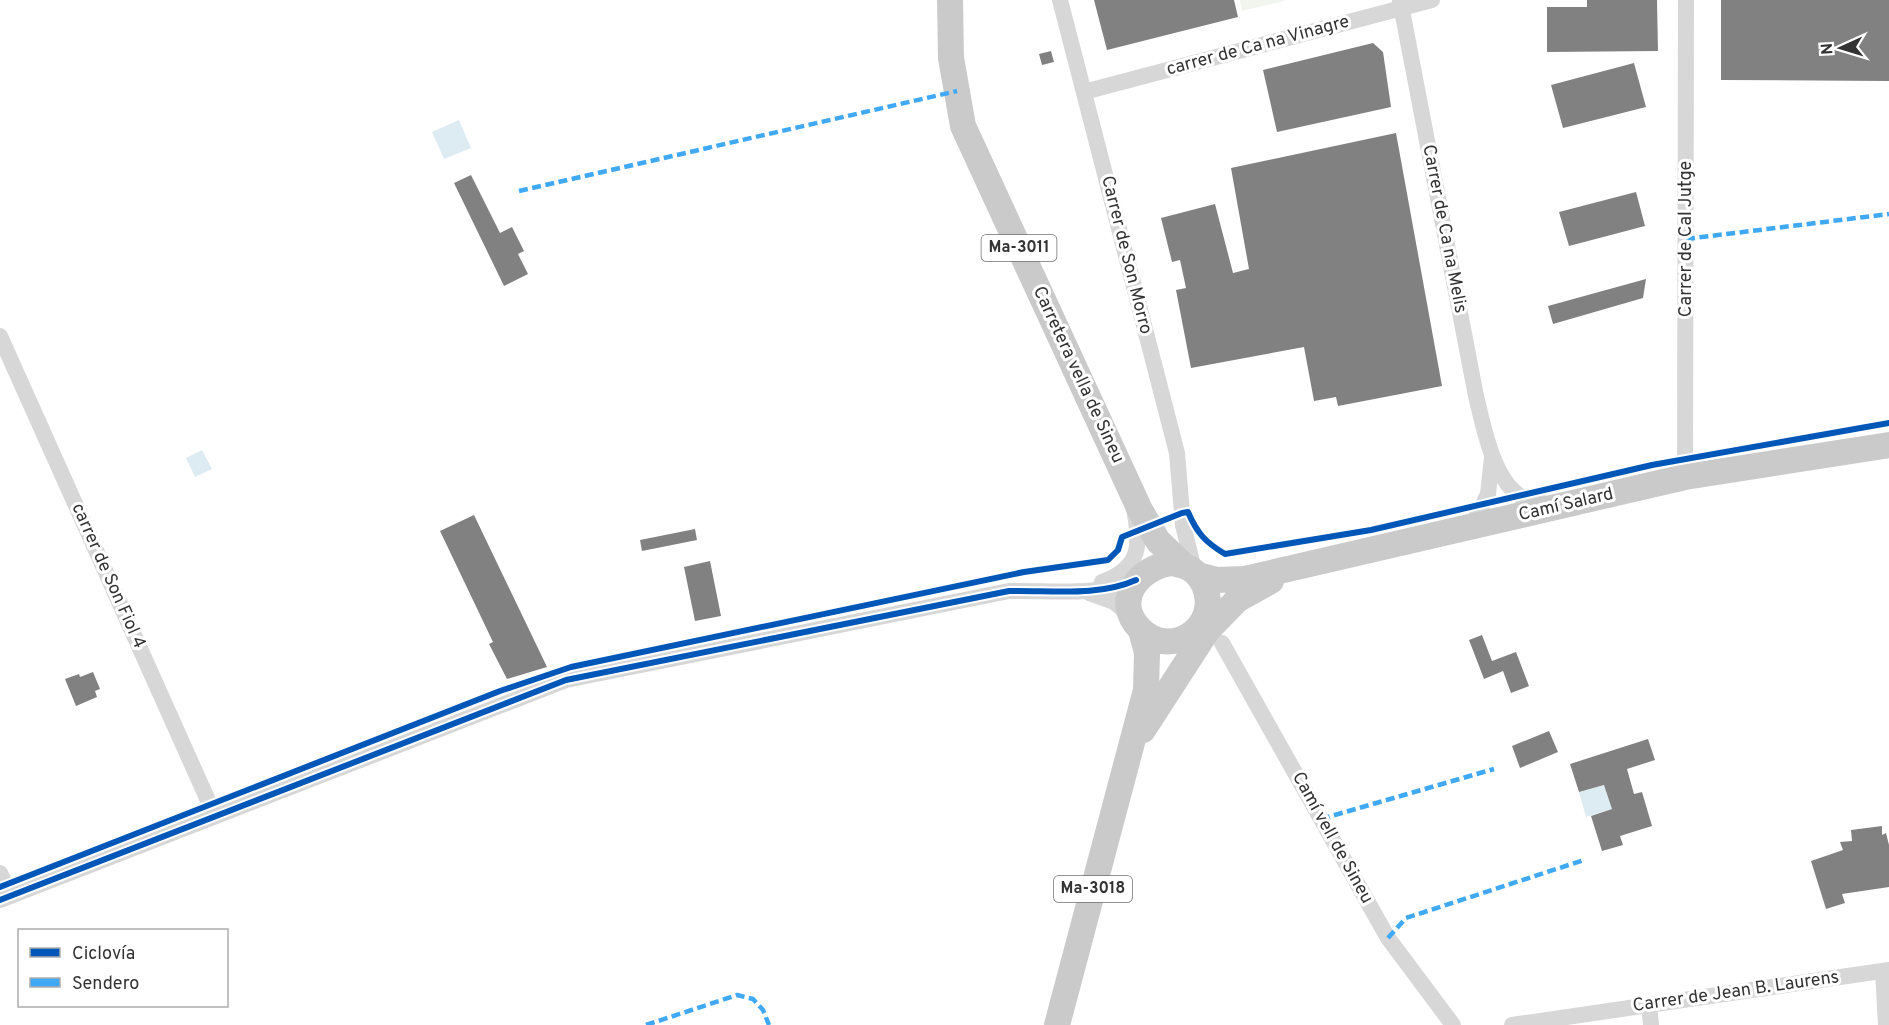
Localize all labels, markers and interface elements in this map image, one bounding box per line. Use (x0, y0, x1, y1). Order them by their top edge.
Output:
street label: carrer de Ca na Vinagre (1164, 11, 1352, 81)
north arrow (1811, 18, 1871, 78)
text: N (1818, 42, 1838, 55)
street label: Carrer de Ca na Melis (1416, 143, 1472, 315)
street label: Carrer de Cal Jutge (1675, 161, 1698, 317)
street label: Carrer de Son Morro (1095, 173, 1157, 337)
road number: Ma-3011 (982, 235, 1056, 261)
street label: Carretera vella de Sineu (1027, 283, 1129, 467)
street label: Camí Salard (1516, 483, 1616, 527)
street label: carrer de Son Fiol 4 (66, 500, 150, 652)
street label: Camí vell de Sineu (1286, 768, 1378, 908)
road number: Ma-3018 (1054, 876, 1132, 902)
legend (18, 929, 228, 1007)
text: Ciclovía (72, 943, 135, 966)
street label: Carrer de Jean B. Laurens (1631, 966, 1841, 1018)
text: Sendero (72, 973, 139, 996)

